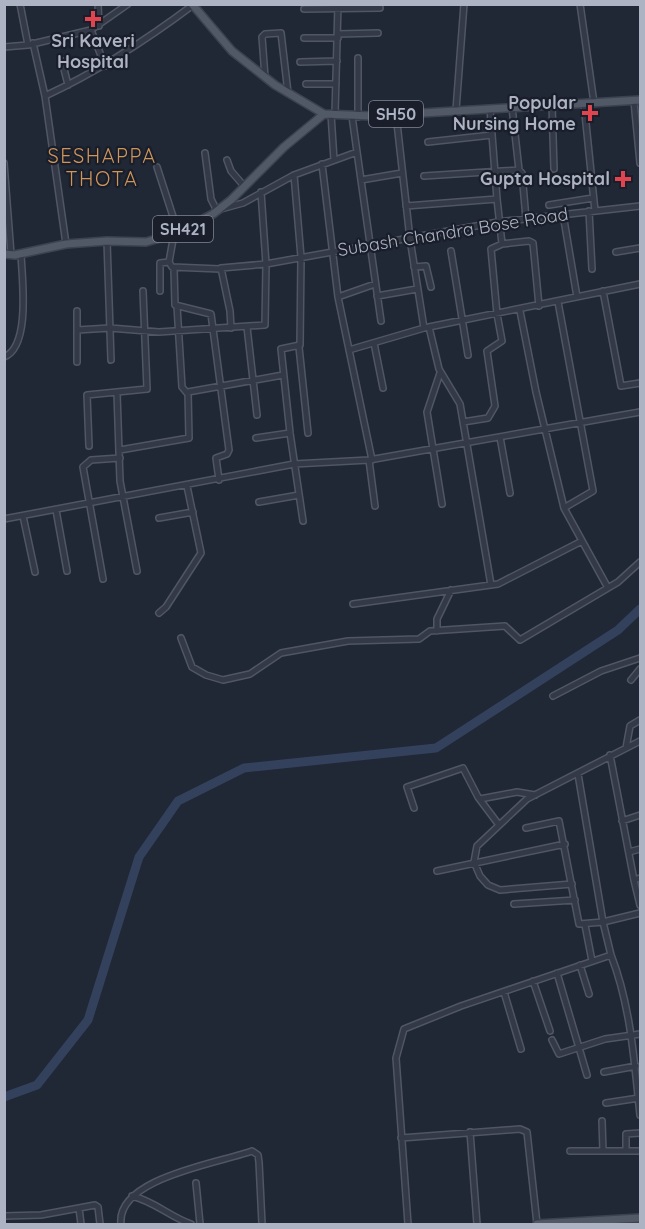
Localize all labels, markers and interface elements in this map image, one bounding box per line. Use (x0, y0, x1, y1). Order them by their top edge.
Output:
marker: Sri Kaveri Hospital (84, 10, 102, 28)
place label: Sri Kaveri Hospital (51, 29, 135, 73)
place label: Popular Nursing Home (453, 91, 576, 135)
road number: SH50 (369, 101, 423, 127)
marker: Popular Nursing Home (581, 104, 599, 122)
district label: SESHAPPA THOTA (47, 143, 157, 191)
place label: Gupta Hospital (480, 167, 610, 190)
marker: Gupta Hospital (614, 170, 632, 188)
street label: Subash Chandra Bose Road (336, 202, 570, 261)
road number: SH421 (153, 216, 213, 242)

